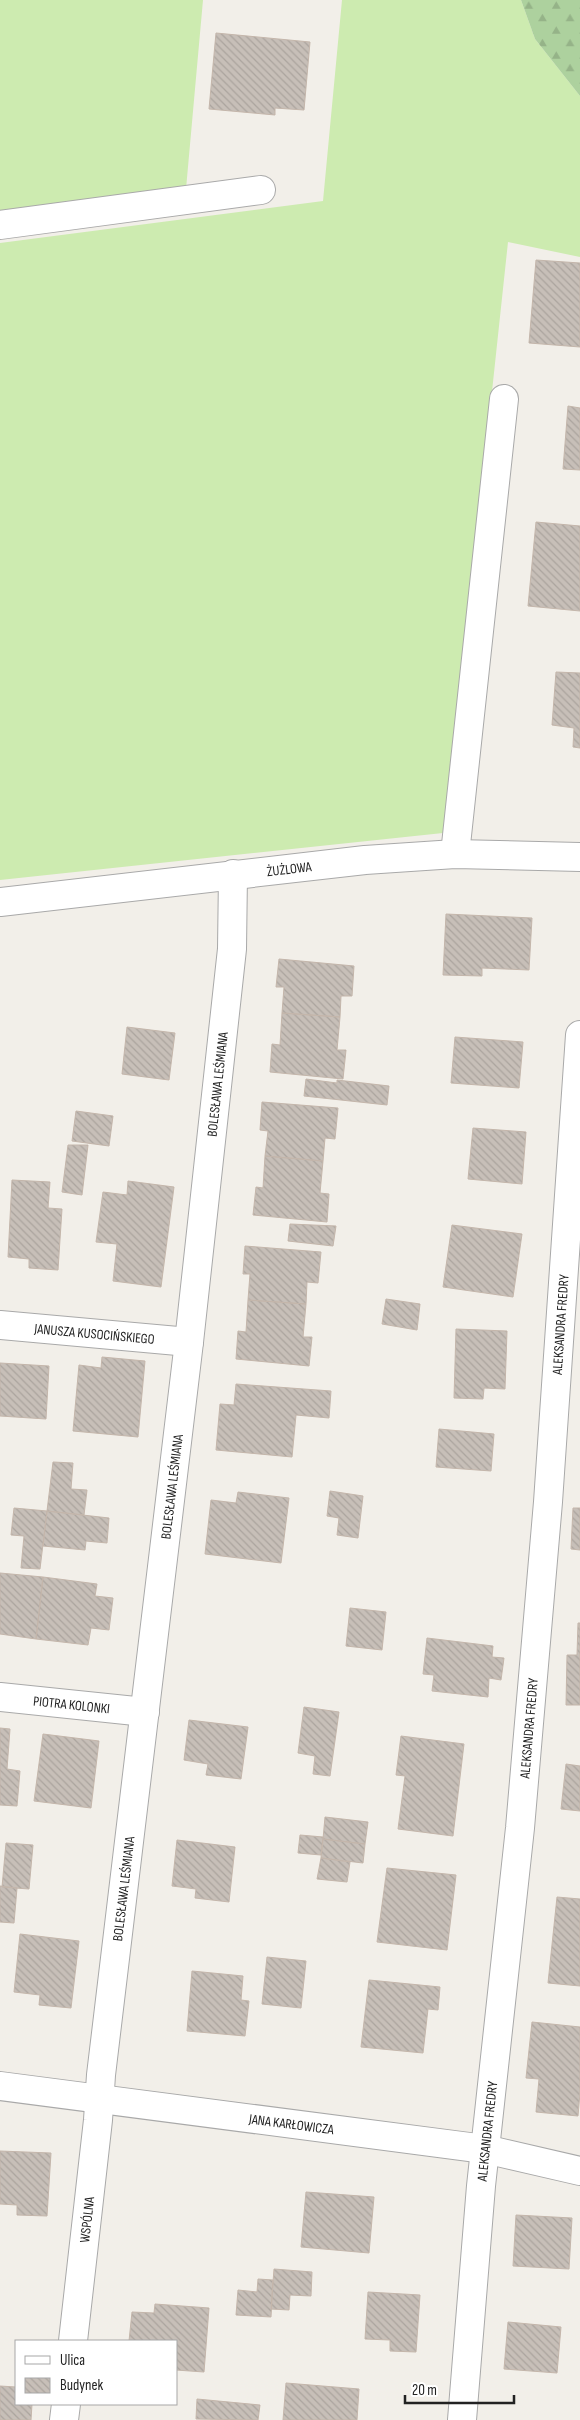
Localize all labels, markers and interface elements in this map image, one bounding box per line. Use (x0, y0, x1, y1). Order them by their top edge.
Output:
street label: ŻUŻLOWA (266, 858, 314, 880)
street label: BOLESŁAWA LEŚMIANA (204, 1030, 232, 1138)
street label: ALEKSANDRA FREDRY (549, 1274, 573, 1376)
street label: JANUSZA KUSOCIŃSKIEGO (33, 1320, 155, 1348)
street label: BOLESŁAWA LEŚMIANA (157, 1432, 187, 1540)
street label: ALEKSANDRA FREDRY (516, 1677, 542, 1780)
street label: PIOTRA KOLONKI (32, 1692, 111, 1717)
street label: BOLESŁAWA LEŚMIANA (109, 1835, 139, 1942)
street label: ALEKSANDRA FREDRY (473, 2080, 501, 2183)
street label: JANA KARŁOWICZA (247, 2110, 336, 2138)
street label: WSPÓLNA (76, 2195, 98, 2244)
legend (15, 2340, 178, 2405)
text: Ulica (60, 2351, 85, 2370)
scale bar (405, 2372, 514, 2404)
text: Budynek (60, 2376, 103, 2395)
text: 20 m (412, 2381, 437, 2400)

